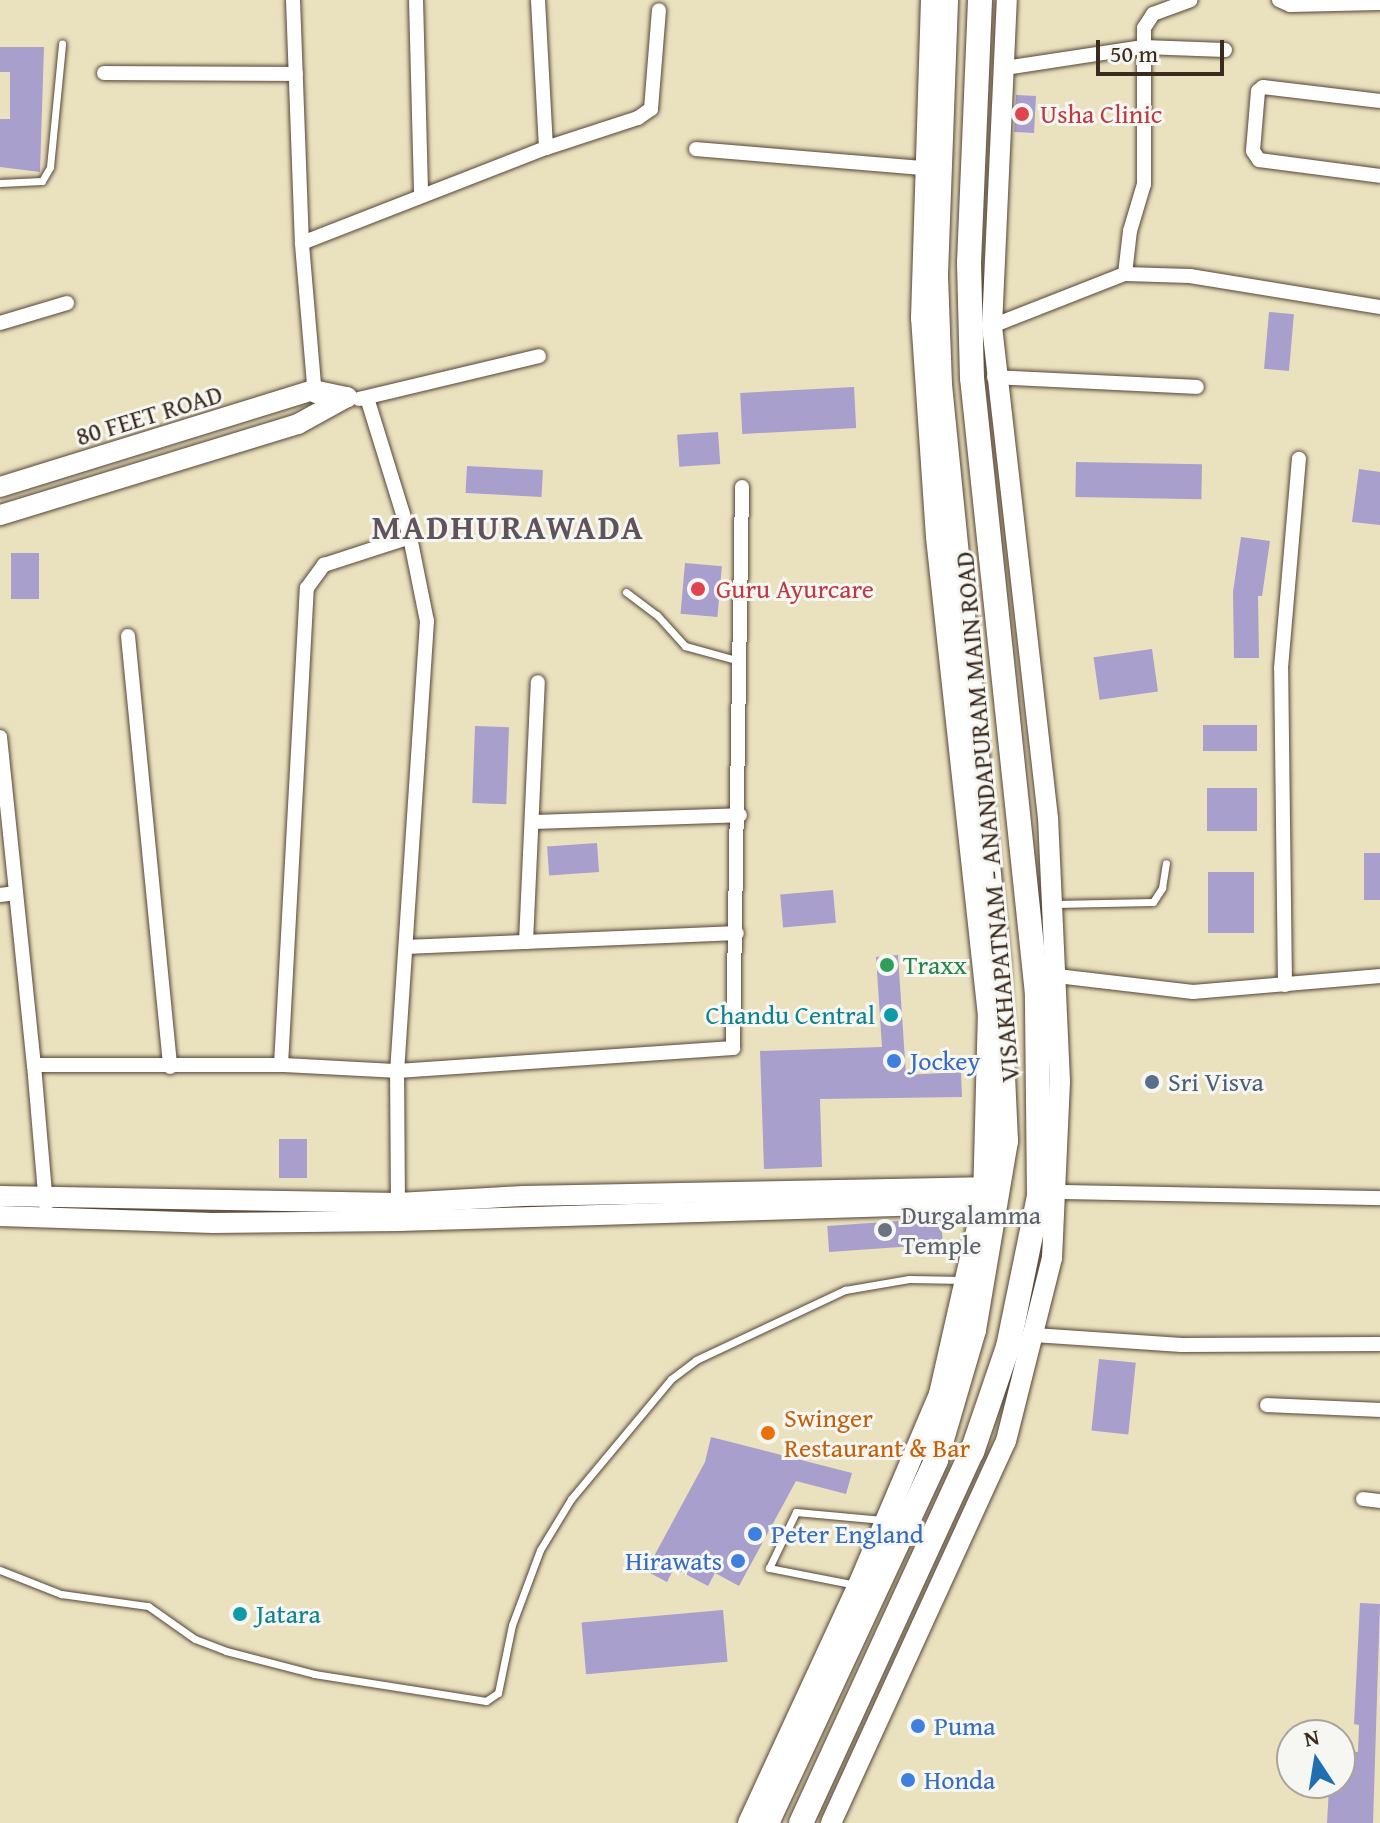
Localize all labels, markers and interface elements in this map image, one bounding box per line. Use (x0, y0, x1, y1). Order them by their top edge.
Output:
scale bar (1100, 24, 1228, 74)
text: 50 m (1110, 36, 1158, 71)
place label: Usha Clinic (1040, 98, 1162, 130)
marker: Usha Clinic (1011, 103, 1033, 125)
street label: 80 FEET ROAD (72, 378, 226, 452)
district label: MADHURAWADA (371, 507, 645, 547)
street label: VISAKHAPATNAM - ANANDAPURAM MAIN ROAD (948, 550, 1026, 1084)
place label: Guru Ayurcare (716, 573, 874, 605)
marker: Guru Ayurcare (687, 578, 709, 600)
place label: Traxx (903, 949, 967, 981)
marker: Traxx (878, 956, 896, 974)
place label: Chandu Central (706, 999, 875, 1031)
marker: Chandu Central (882, 1006, 900, 1024)
place label: Jockey (910, 1045, 980, 1077)
marker: Jockey (885, 1052, 903, 1070)
place label: Sri Visva (1168, 1066, 1264, 1098)
marker: Sri Visva (1143, 1073, 1161, 1091)
place label: Durgalamma Temple (901, 1199, 1041, 1260)
marker: Durgalamma Temple (876, 1221, 894, 1239)
place label: Swinger Restaurant & Bar (784, 1402, 970, 1464)
marker: Swinger Restaurant & Bar (759, 1424, 777, 1442)
place label: Peter England (771, 1518, 924, 1550)
marker: Peter England (746, 1525, 764, 1543)
place label: Hirawats (625, 1545, 722, 1577)
marker: Hirawats (729, 1552, 747, 1570)
place label: Jatara (256, 1598, 321, 1630)
marker: Jatara (231, 1605, 249, 1623)
place label: Puma (934, 1710, 996, 1742)
marker: Puma (909, 1717, 927, 1735)
north arrow (1276, 1719, 1356, 1799)
text: N (1301, 1720, 1322, 1755)
place label: Honda (924, 1764, 995, 1796)
marker: Honda (899, 1771, 917, 1789)

